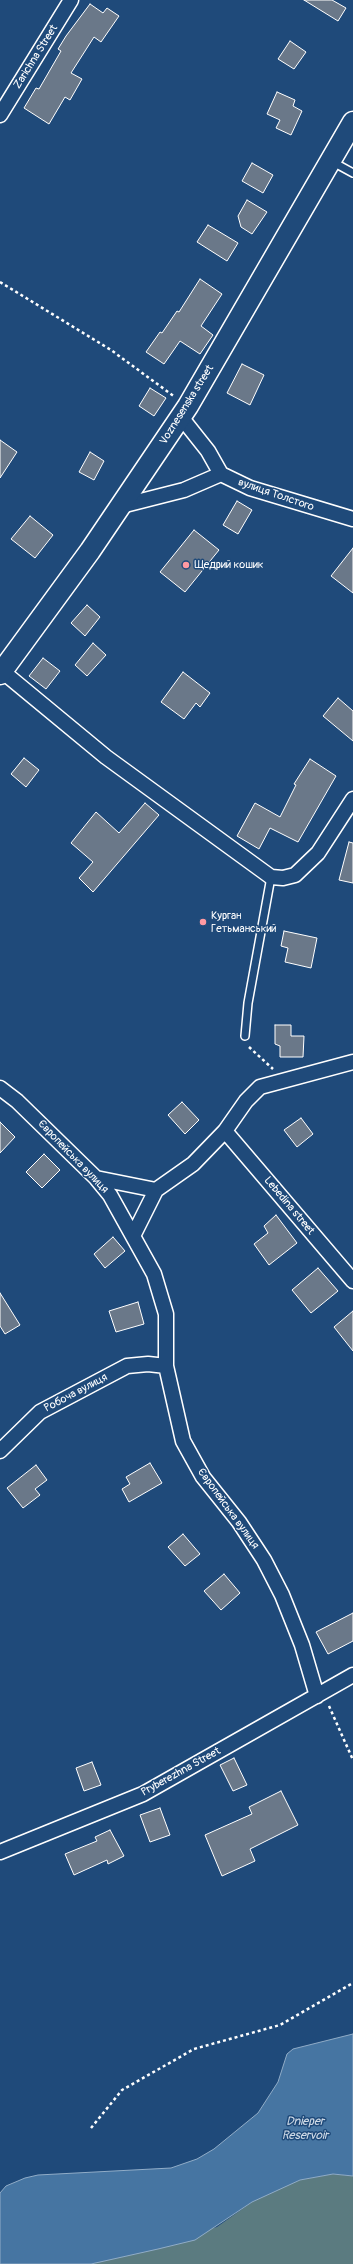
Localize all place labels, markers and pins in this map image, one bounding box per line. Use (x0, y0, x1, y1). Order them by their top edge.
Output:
place label: Щедрий кошик (194, 558, 264, 572)
marker: Щедрий кошик (181, 560, 191, 570)
place label: Курган Гетьманський (211, 909, 277, 935)
marker: Курган Гетьманський (198, 917, 208, 927)

